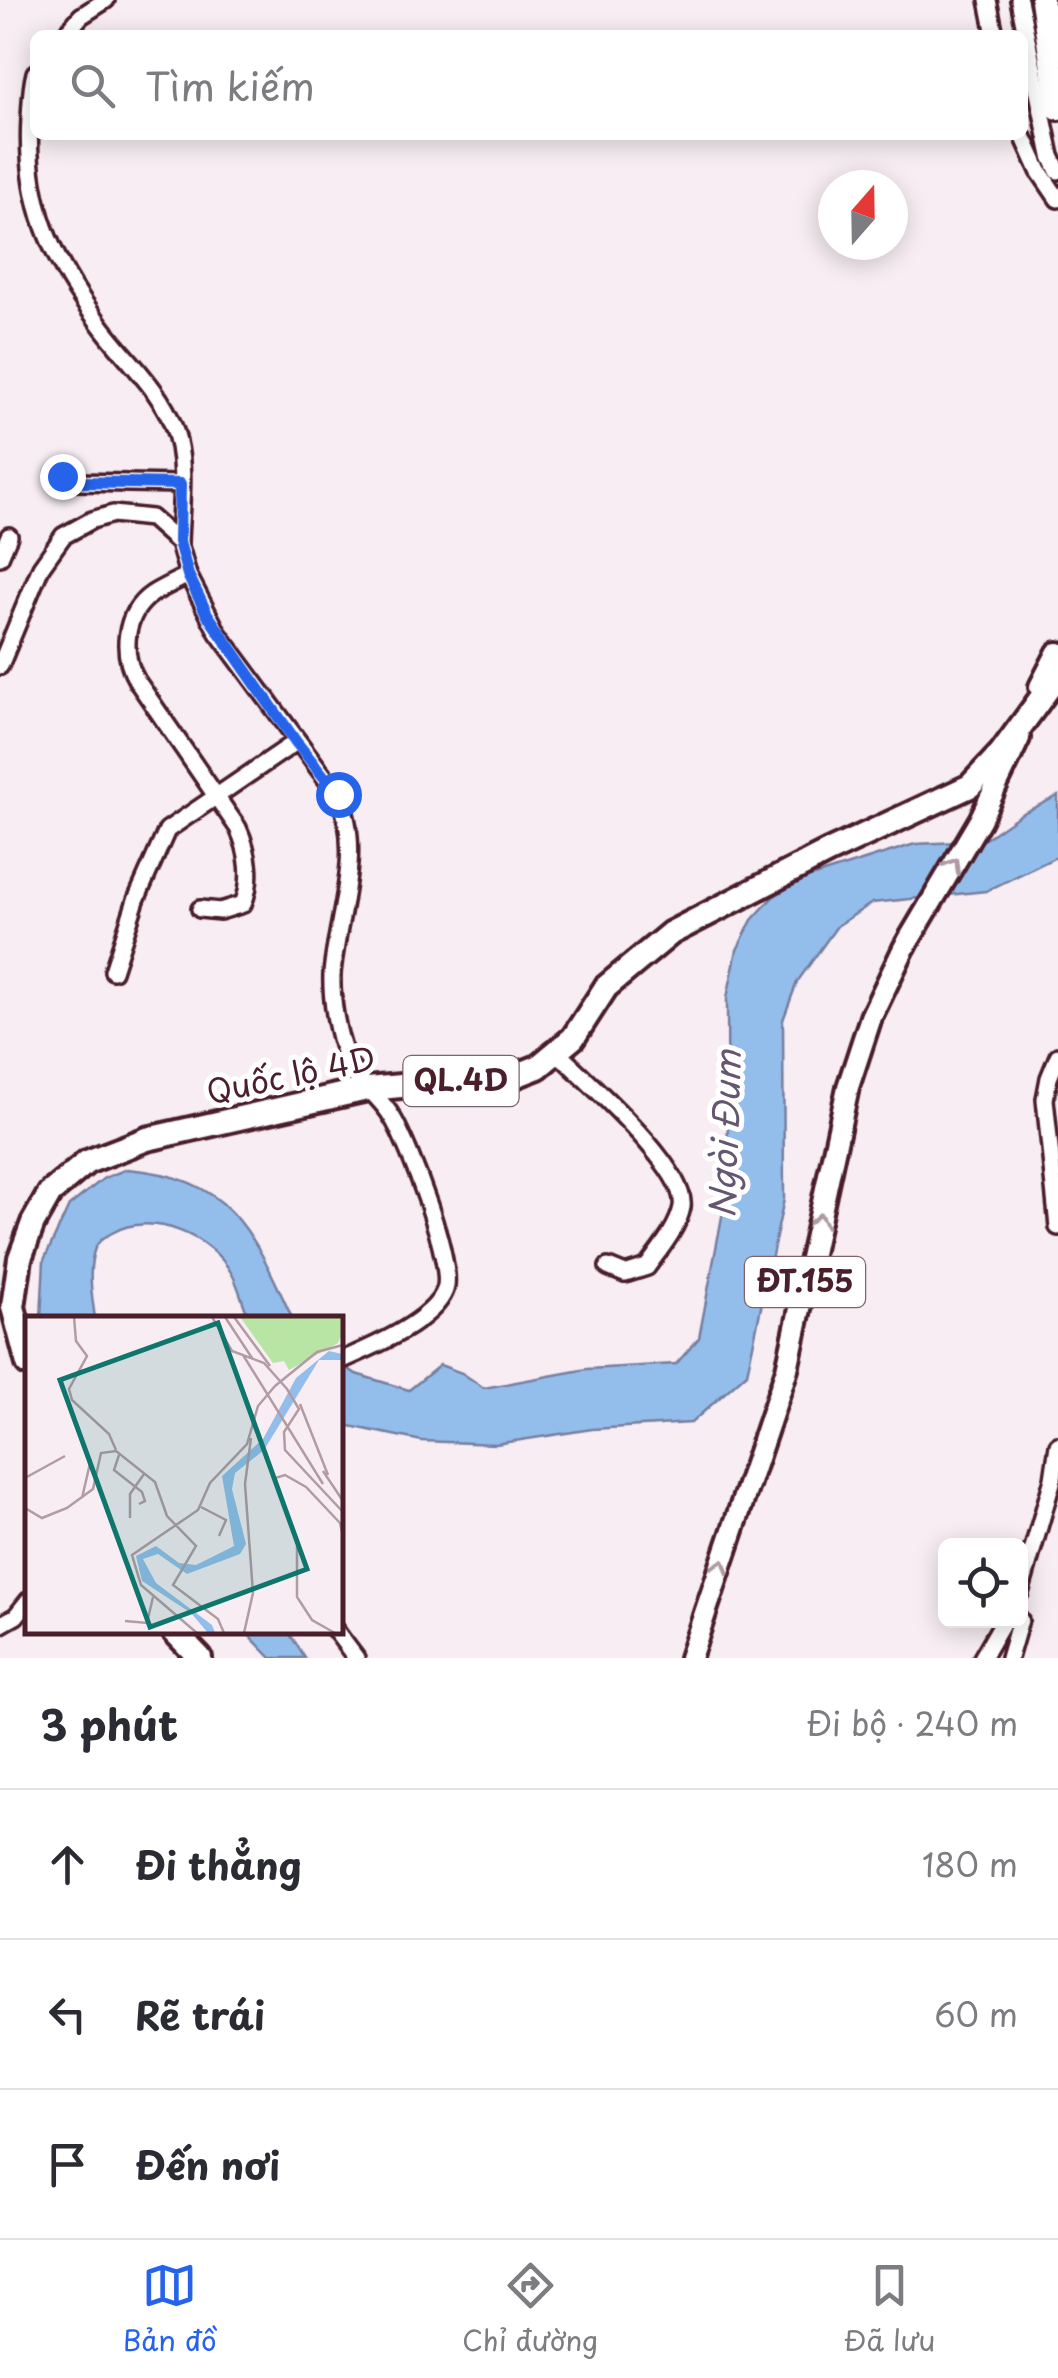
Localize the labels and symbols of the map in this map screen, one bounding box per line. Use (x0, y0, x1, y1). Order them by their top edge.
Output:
north arrow (818, 170, 908, 260)
route end (40, 454, 86, 500)
route start (316, 772, 362, 818)
one-way arrow (941, 858, 960, 876)
street label: Quốc lộ 4D (202, 1033, 379, 1115)
water label: Ngòi Đum (694, 1048, 753, 1219)
road number: QL.4D (404, 1056, 518, 1106)
one-way arrow (807, 1212, 828, 1229)
road number: ĐT.155 (745, 1257, 865, 1307)
inset map (25, 1316, 342, 1633)
one-way arrow (710, 1558, 730, 1575)

